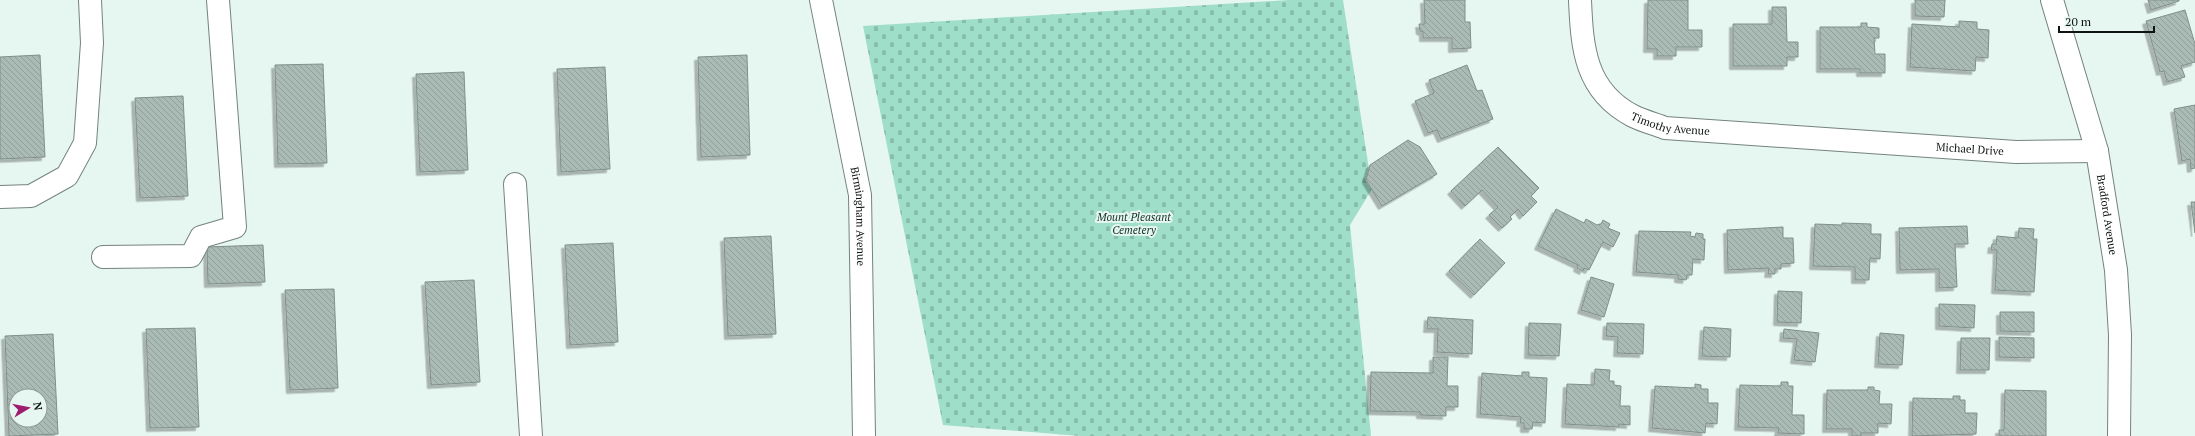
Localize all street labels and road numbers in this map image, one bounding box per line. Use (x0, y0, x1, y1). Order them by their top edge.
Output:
street label: Timothy Avenue (1629, 109, 1711, 138)
street label: Michael Drive (1936, 140, 2005, 158)
street label: Birmingham Avenue (848, 166, 868, 266)
street label: Bradford Avenue (2094, 173, 2121, 256)

